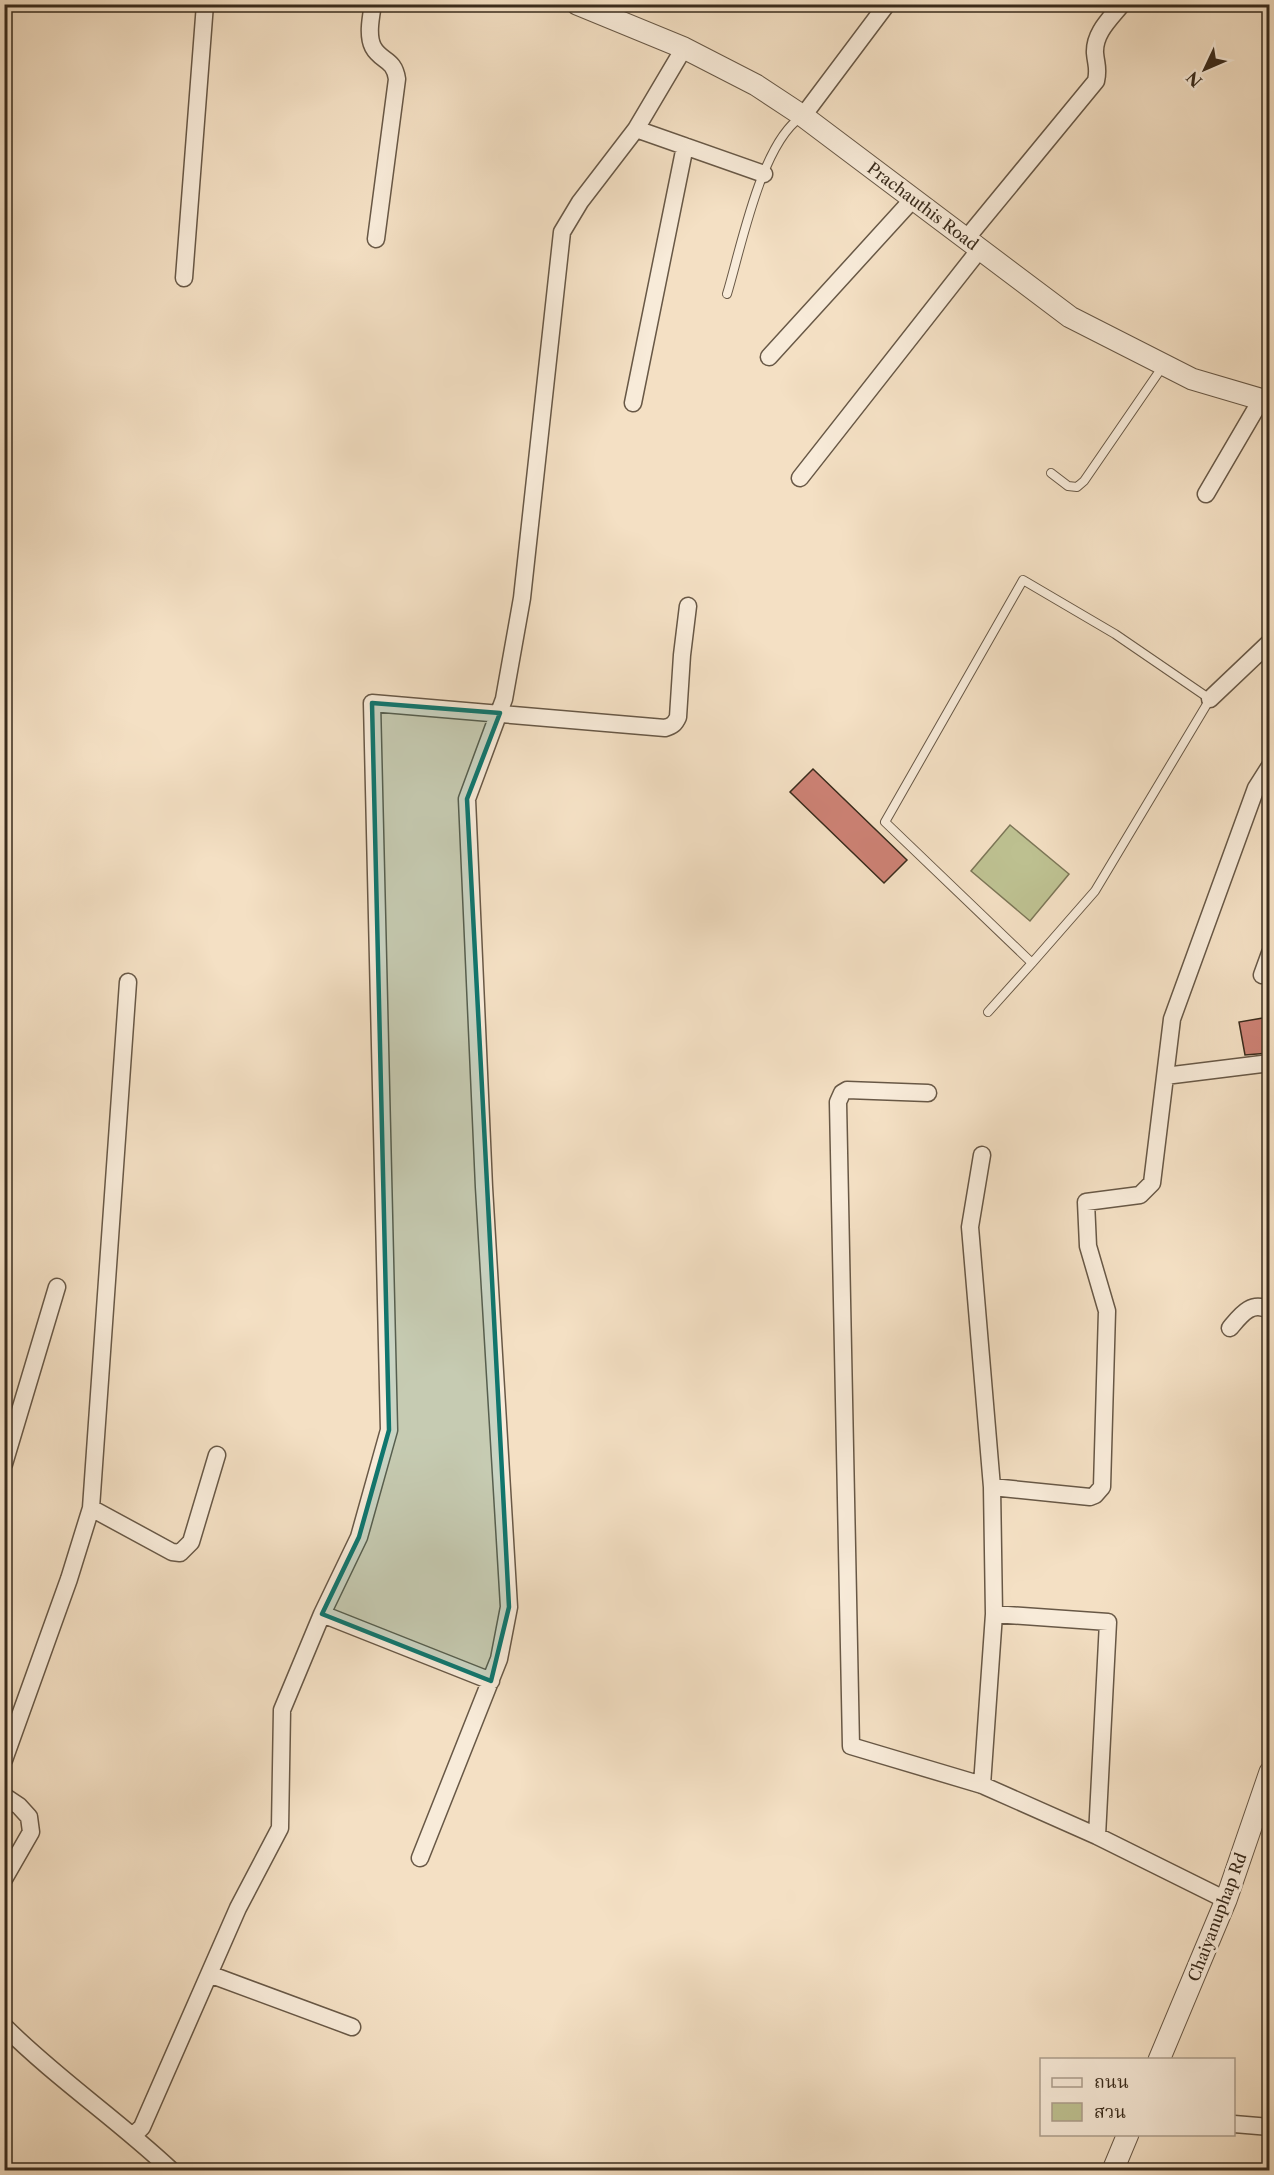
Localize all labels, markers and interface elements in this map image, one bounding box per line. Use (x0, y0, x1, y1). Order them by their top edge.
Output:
north arrow (1175, 39, 1235, 99)
text: N (1182, 67, 1206, 91)
street label: Prachauthis Road (864, 158, 983, 254)
street label: Chaiyanuphap Rd (1183, 1850, 1251, 1984)
legend (1040, 2058, 1235, 2136)
text: ถนน (1094, 2071, 1129, 2093)
text: สวน (1094, 2101, 1126, 2123)

